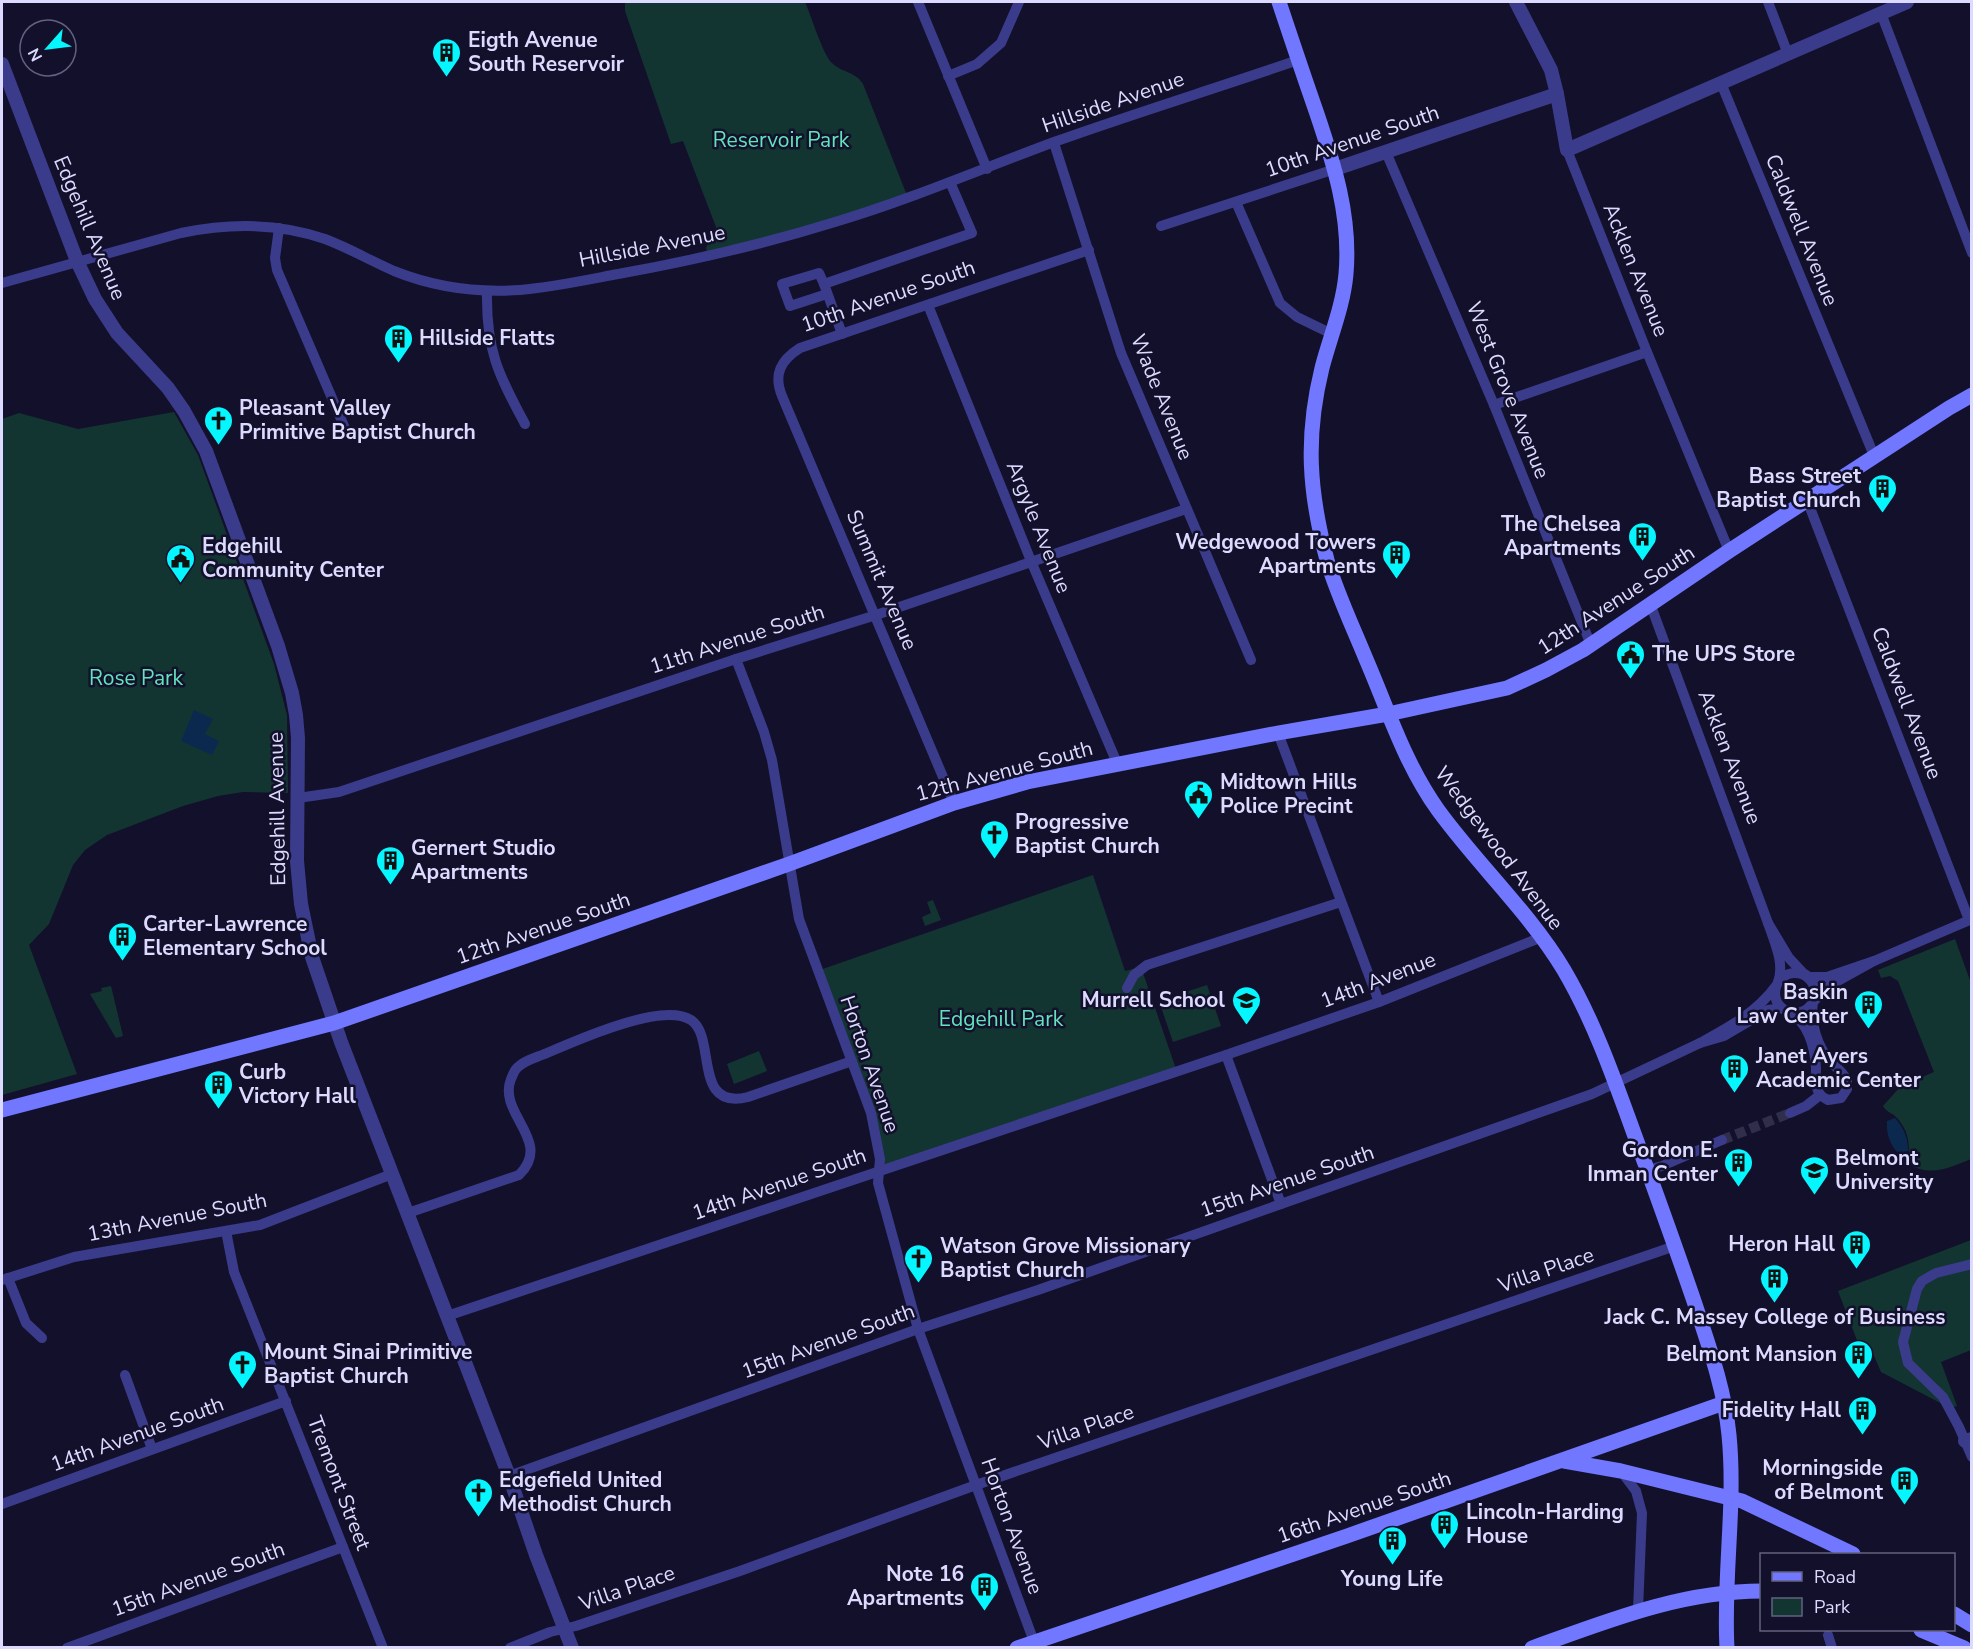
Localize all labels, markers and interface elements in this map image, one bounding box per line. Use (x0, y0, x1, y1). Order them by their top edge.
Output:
north arrow (18, 18, 78, 78)
place label: Eigth Avenue South Reservoir (468, 26, 625, 78)
building icon: Eigth Avenue South Reservoir (431, 36, 463, 78)
text: N (23, 44, 48, 65)
street label: Hillside Avenue (1038, 65, 1188, 139)
street label: 10th Avenue South (1261, 98, 1443, 184)
park label: Reservoir Park (713, 126, 850, 154)
street label: Caldwell Avenue (1759, 150, 1845, 310)
street label: Edgehill Avenue (47, 152, 133, 304)
street label: Acklen Avenue (1597, 199, 1675, 341)
street label: Hillside Avenue (576, 218, 728, 274)
street label: 10th Avenue South (797, 253, 979, 339)
street label: West Grove Avenue (1460, 297, 1556, 483)
building icon: Hillside Flatts (382, 322, 414, 364)
place label: Hillside Flatts (419, 324, 555, 352)
street label: Wade Avenue (1124, 330, 1200, 464)
place label: Pleasant Valley Primitive Baptist Church (239, 394, 476, 446)
church icon: Pleasant Valley Primitive Baptist Church (202, 404, 234, 446)
street label: Argyle Avenue (1000, 457, 1078, 597)
place label: Bass Street Baptist Church (1716, 462, 1862, 514)
building icon: Bass Street Baptist Church (1866, 472, 1898, 514)
street label: Summit Avenue (840, 506, 924, 654)
place label: The Chelsea Apartments (1501, 510, 1621, 562)
building icon: The Chelsea Apartments (1626, 520, 1658, 562)
place label: Wedgewood Towers Apartments (1175, 528, 1376, 580)
place label: Edgehill Community Center (202, 532, 385, 584)
building icon: Wedgewood Towers Apartments (1381, 538, 1413, 580)
street label: 12th Avenue South (1532, 539, 1700, 661)
public building icon: Edgehill Community Center (165, 542, 197, 584)
street label: 11th Avenue South (646, 598, 828, 680)
street label: Caldwell Avenue (1865, 623, 1949, 783)
public building icon: The UPS Store (1615, 638, 1647, 680)
place label: The UPS Store (1652, 640, 1795, 668)
park label: Rose Park (89, 664, 184, 692)
street label: Acklen Avenue (1692, 686, 1768, 828)
street label: Edgehill Avenue (262, 732, 292, 886)
street label: 12th Avenue South (912, 734, 1096, 808)
street label: Wedgewood Avenue (1428, 760, 1570, 936)
place label: Midtown Hills Police Precint (1220, 768, 1357, 820)
public building icon: Midtown Hills Police Precint (1183, 778, 1215, 820)
place label: Progressive Baptist Church (1015, 808, 1160, 860)
church icon: Progressive Baptist Church (978, 818, 1010, 860)
place label: Gernert Studio Apartments (411, 834, 556, 886)
building icon: Gernert Studio Apartments (374, 844, 406, 886)
street label: 12th Avenue South (452, 885, 634, 971)
place label: Carter-Lawrence Elementary School (143, 910, 327, 962)
building icon: Carter-Lawrence Elementary School (106, 920, 138, 962)
street label: 14th Avenue (1316, 945, 1440, 1015)
place label: Baskin Law Center (1736, 978, 1849, 1030)
school or university icon: Murrell School (1230, 984, 1262, 1026)
place label: Murrell School (1082, 986, 1225, 1014)
building icon: Baskin Law Center (1853, 988, 1885, 1030)
street label: Horton Avenue (833, 992, 907, 1136)
park label: Edgehill Park (939, 1005, 1064, 1033)
place label: Janet Ayers Academic Center (1755, 1042, 1922, 1094)
building icon: Janet Ayers Academic Center (1719, 1052, 1751, 1094)
place label: Curb Victory Hall (238, 1058, 356, 1110)
building icon: Curb Victory Hall (202, 1068, 234, 1110)
place label: Gordon E. Inman Center (1587, 1136, 1719, 1188)
street label: 15th Avenue South (1196, 1138, 1378, 1224)
street label: 14th Avenue South (688, 1141, 870, 1227)
place label: Belmont University (1835, 1144, 1934, 1196)
building icon: Gordon E. Inman Center (1723, 1146, 1755, 1188)
school or university icon: Belmont University (1798, 1154, 1830, 1196)
street label: 13th Avenue South (85, 1186, 269, 1248)
building icon: Heron Hall (1840, 1228, 1872, 1270)
place label: Heron Hall (1728, 1230, 1835, 1258)
place label: Watson Grove Missionary Baptist Church (940, 1232, 1191, 1284)
street label: Villa Place (1493, 1241, 1598, 1300)
church icon: Watson Grove Missionary Baptist Church (903, 1242, 935, 1284)
building icon: Jack C. Massey College of Business (1759, 1262, 1791, 1304)
street label: 15th Avenue South (738, 1297, 918, 1385)
place label: Jack C. Massey College of Business (1604, 1303, 1945, 1331)
place label: Mount Sinai Primitive Baptist Church (264, 1338, 472, 1390)
building icon: Belmont Mansion (1842, 1338, 1874, 1380)
place label: Belmont Mansion (1666, 1340, 1837, 1368)
church icon: Mount Sinai Primitive Baptist Church (227, 1348, 259, 1390)
street label: 14th Avenue South (47, 1390, 227, 1478)
building icon: Fidelity Hall (1846, 1394, 1878, 1436)
place label: Fidelity Hall (1722, 1396, 1841, 1424)
street label: Villa Place (1033, 1398, 1138, 1457)
street label: Tremont Street (301, 1412, 378, 1555)
street label: Horton Avenue (974, 1454, 1050, 1598)
place label: Morningside of Belmont (1762, 1454, 1884, 1506)
street label: 16th Avenue South (1273, 1464, 1455, 1550)
building icon: Morningside of Belmont (1888, 1464, 1920, 1506)
place label: Edgefield United Methodist Church (499, 1466, 672, 1518)
church icon: Edgefield United Methodist Church (462, 1476, 494, 1518)
place label: Lincoln-Harding House (1466, 1498, 1624, 1550)
building icon: Lincoln-Harding House (1429, 1508, 1461, 1550)
building icon: Young Life (1376, 1524, 1408, 1566)
street label: 15th Avenue South (108, 1535, 288, 1623)
legend (1760, 1553, 1955, 1631)
street label: Villa Place (574, 1559, 679, 1618)
place label: Note 16 Apartments (847, 1560, 964, 1612)
place label: Young Life (1340, 1565, 1443, 1593)
text: Road (1814, 1565, 1856, 1589)
building icon: Note 16 Apartments (969, 1570, 1001, 1612)
text: Park (1814, 1595, 1851, 1619)

